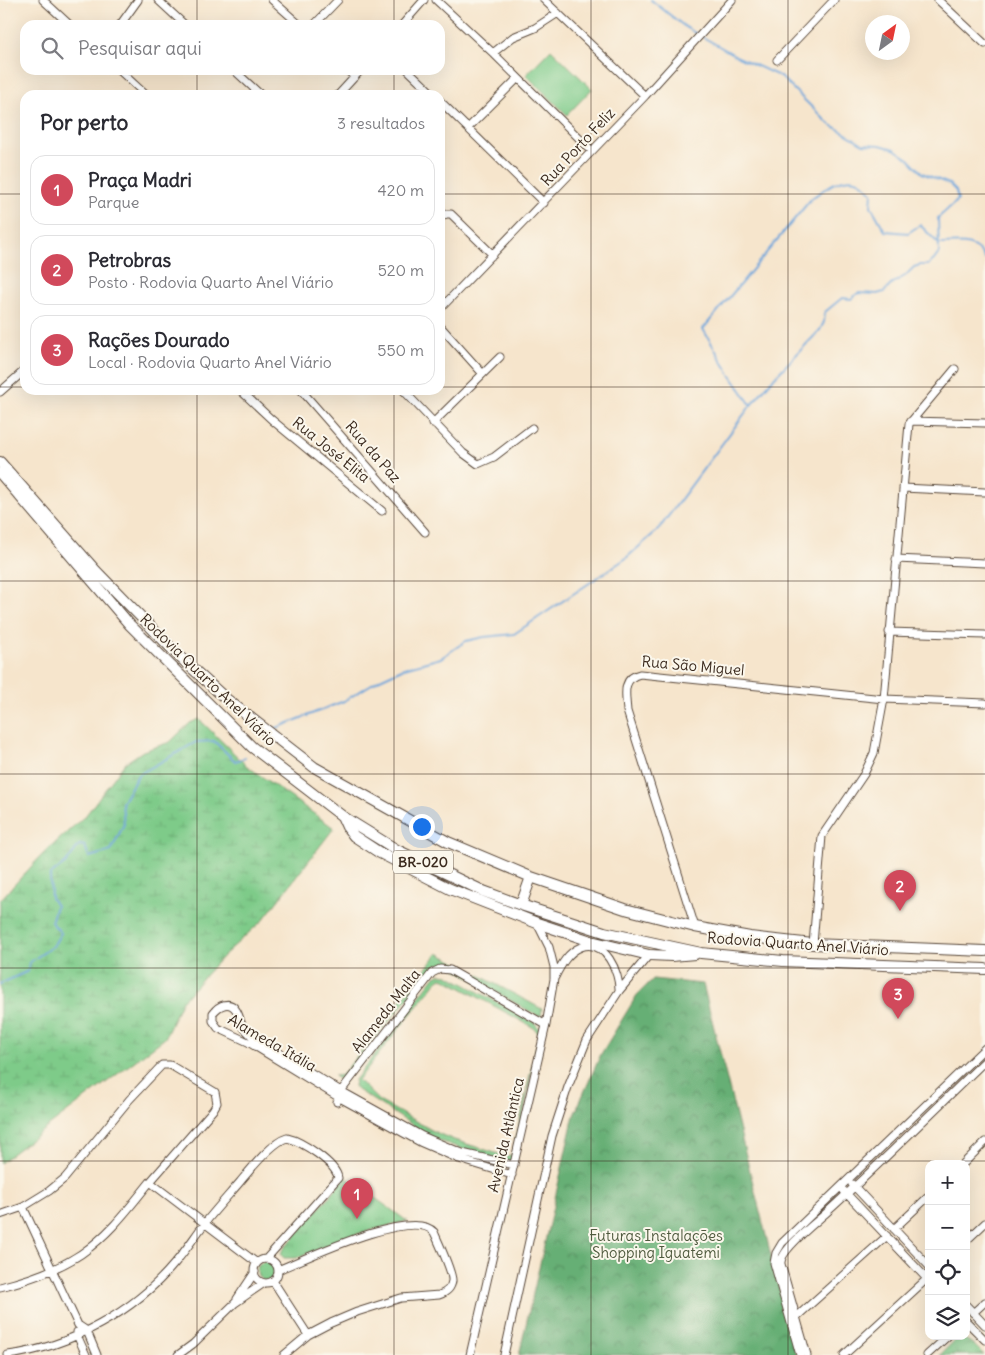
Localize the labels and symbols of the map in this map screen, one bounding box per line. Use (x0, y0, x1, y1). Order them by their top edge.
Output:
north arrow (865, 15, 910, 60)
street label: Rua Porto Feliz (537, 104, 619, 190)
street label: Rua José Elita (289, 413, 374, 487)
street label: Rua da Paz (341, 417, 405, 486)
street label: Rodovia Quarto Anel Viário (136, 610, 280, 750)
street label: Rua São Miguel (641, 652, 745, 679)
your location (409, 814, 435, 840)
road number: BR-020 (393, 850, 453, 874)
pin: 2 (884, 870, 916, 911)
street label: Rodovia Quarto Anel Viário (707, 928, 890, 959)
street label: Alameda Malta (347, 965, 425, 1056)
pin: 3 (882, 978, 914, 1019)
street label: Alameda Itália (225, 1010, 320, 1076)
street label: Avenida Atlântica (483, 1075, 528, 1194)
pin: 1 (341, 1178, 373, 1219)
park label: Futuras Instalações Shopping Iguatemi (589, 1226, 723, 1262)

